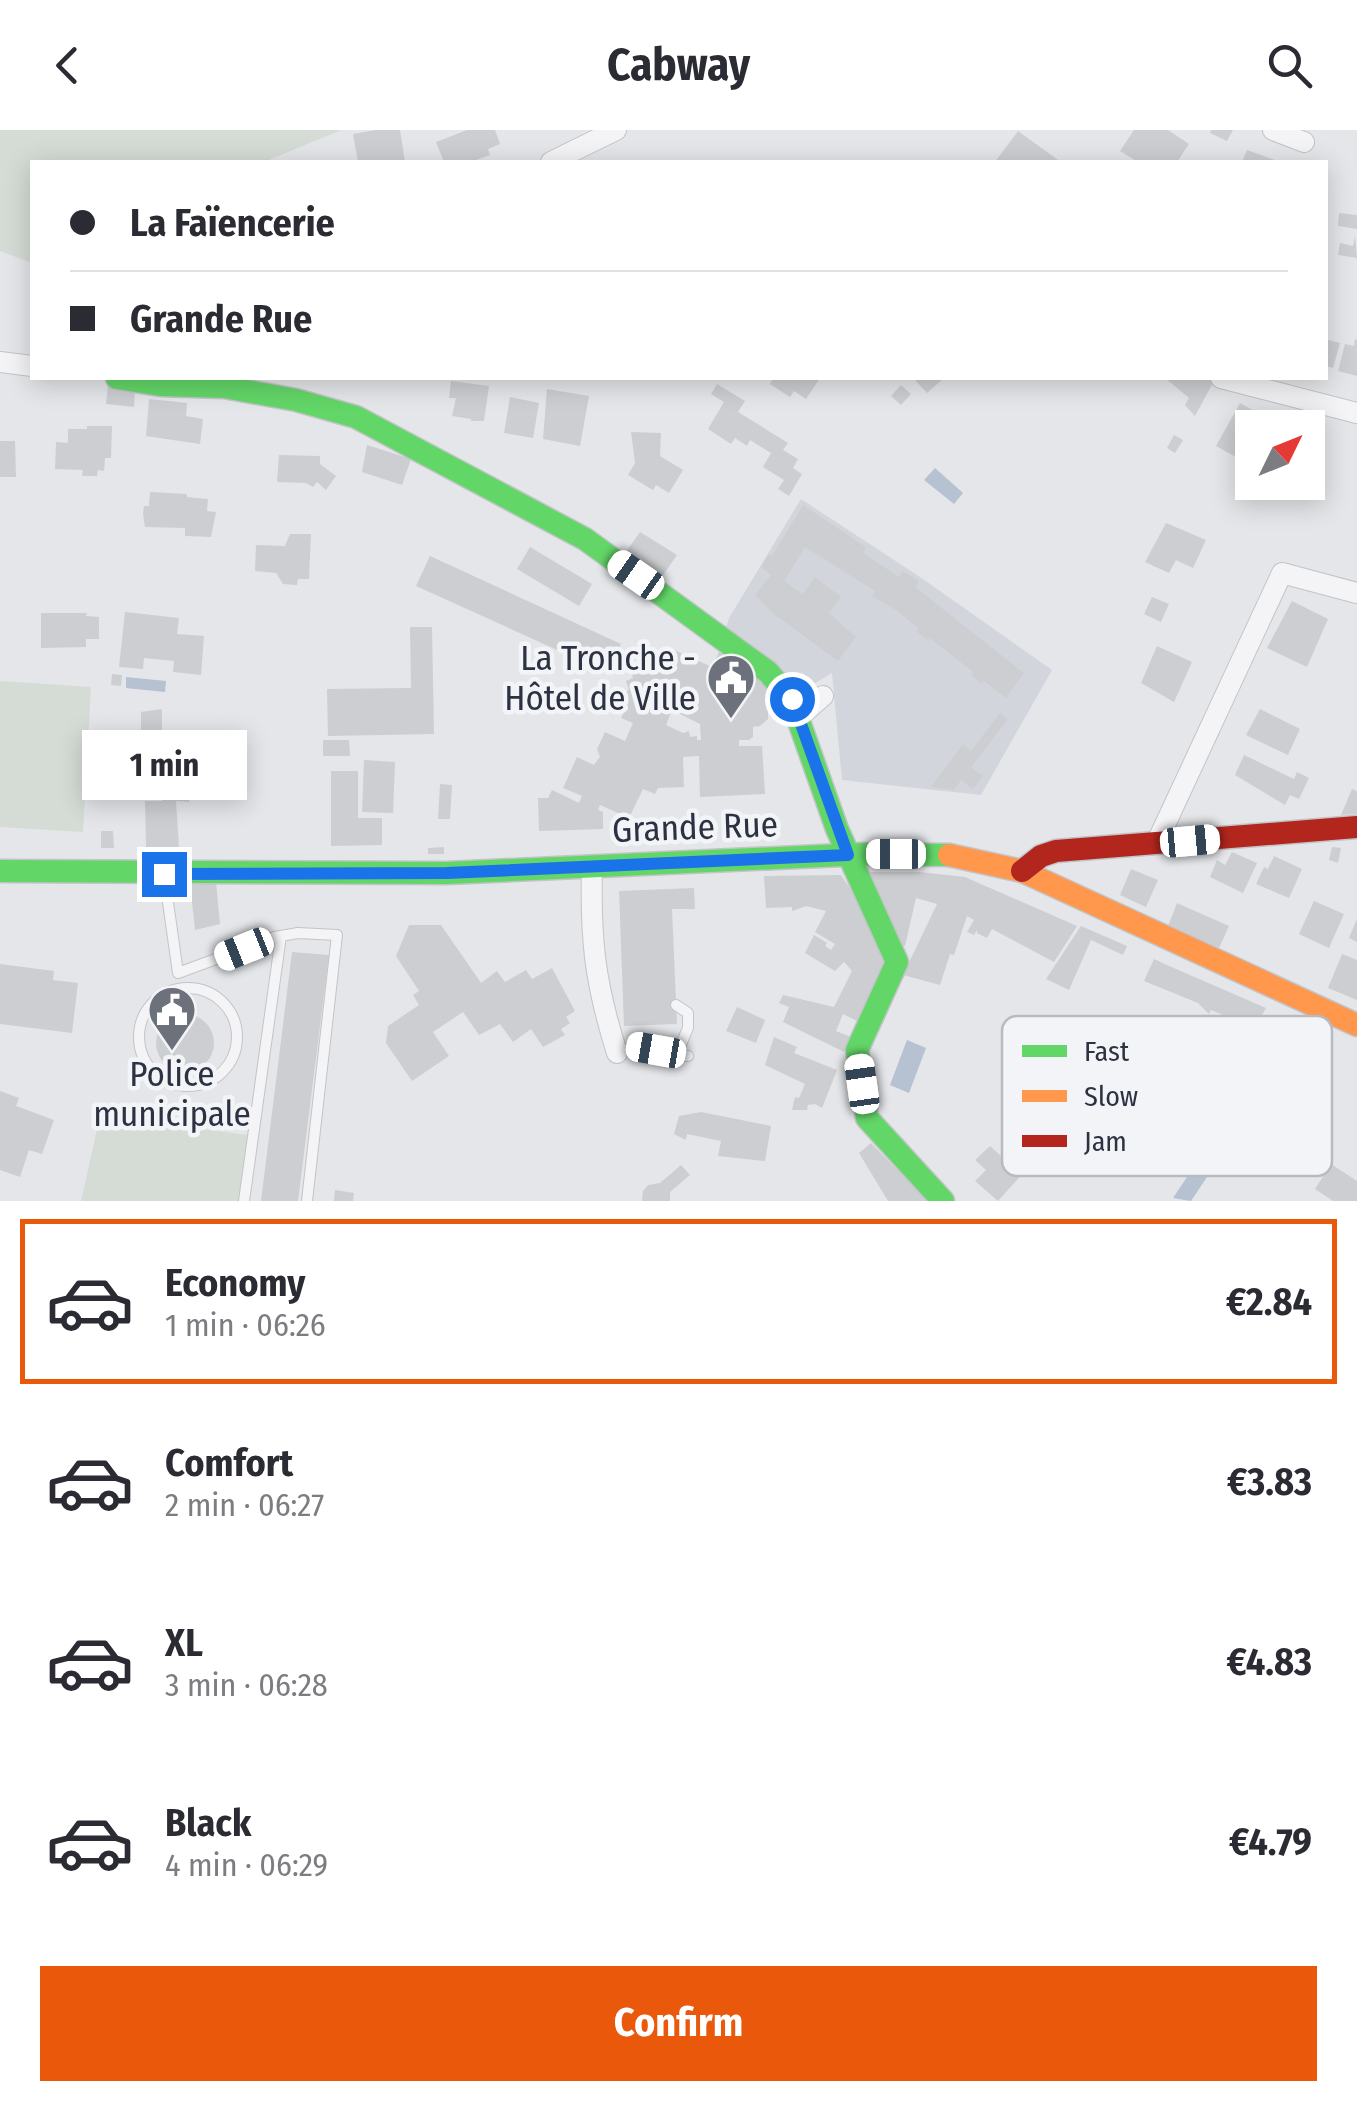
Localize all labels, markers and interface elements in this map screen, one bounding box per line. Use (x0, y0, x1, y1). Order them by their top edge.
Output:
icon: back (40, 38, 95, 93)
text: Cabway (607, 38, 750, 92)
icon: search (1262, 38, 1317, 93)
text: La Faïencerie (130, 200, 335, 246)
text: Grande Rue (130, 296, 312, 342)
north arrow (1235, 410, 1325, 500)
map controls (1235, 410, 1325, 500)
car (603, 546, 669, 604)
place label: La Tronche - Hôtel de Ville (504, 637, 696, 719)
public building icon: La Tronche - Hôtel de Ville (705, 652, 757, 720)
route start (770, 677, 815, 722)
callout: 1 min (81, 729, 246, 799)
text: 1 min (130, 746, 199, 784)
street label: Grande Rue (611, 803, 779, 851)
car (1159, 823, 1221, 859)
car (866, 839, 926, 869)
route end (142, 852, 187, 897)
car (211, 924, 277, 974)
public building icon: Police municipale (146, 984, 198, 1052)
legend (1002, 1016, 1332, 1176)
car (624, 1030, 688, 1070)
text: Fast (1084, 1035, 1130, 1068)
car (843, 1052, 881, 1116)
place label: Police municipale (93, 1053, 251, 1135)
text: Slow (1084, 1080, 1138, 1113)
text: Jam (1084, 1125, 1127, 1158)
icon: car (45, 1257, 135, 1347)
text: Economy (165, 1260, 305, 1306)
text: €2.84 (1226, 1279, 1312, 1325)
text: 1 min · 06:26 (165, 1306, 326, 1344)
icon: car (45, 1437, 135, 1527)
text: Comfort (165, 1440, 293, 1486)
text: €3.83 (1227, 1459, 1312, 1505)
text: 2 min · 06:27 (165, 1486, 324, 1524)
icon: car (45, 1617, 135, 1707)
text: XL (165, 1620, 203, 1666)
text: €4.83 (1227, 1639, 1312, 1685)
text: 3 min · 06:28 (165, 1666, 328, 1704)
icon: car (45, 1797, 135, 1887)
text: Black (165, 1800, 251, 1846)
text: €4.79 (1229, 1819, 1312, 1865)
text: 4 min · 06:29 (165, 1846, 328, 1884)
button: Confirm (40, 1966, 1317, 2081)

